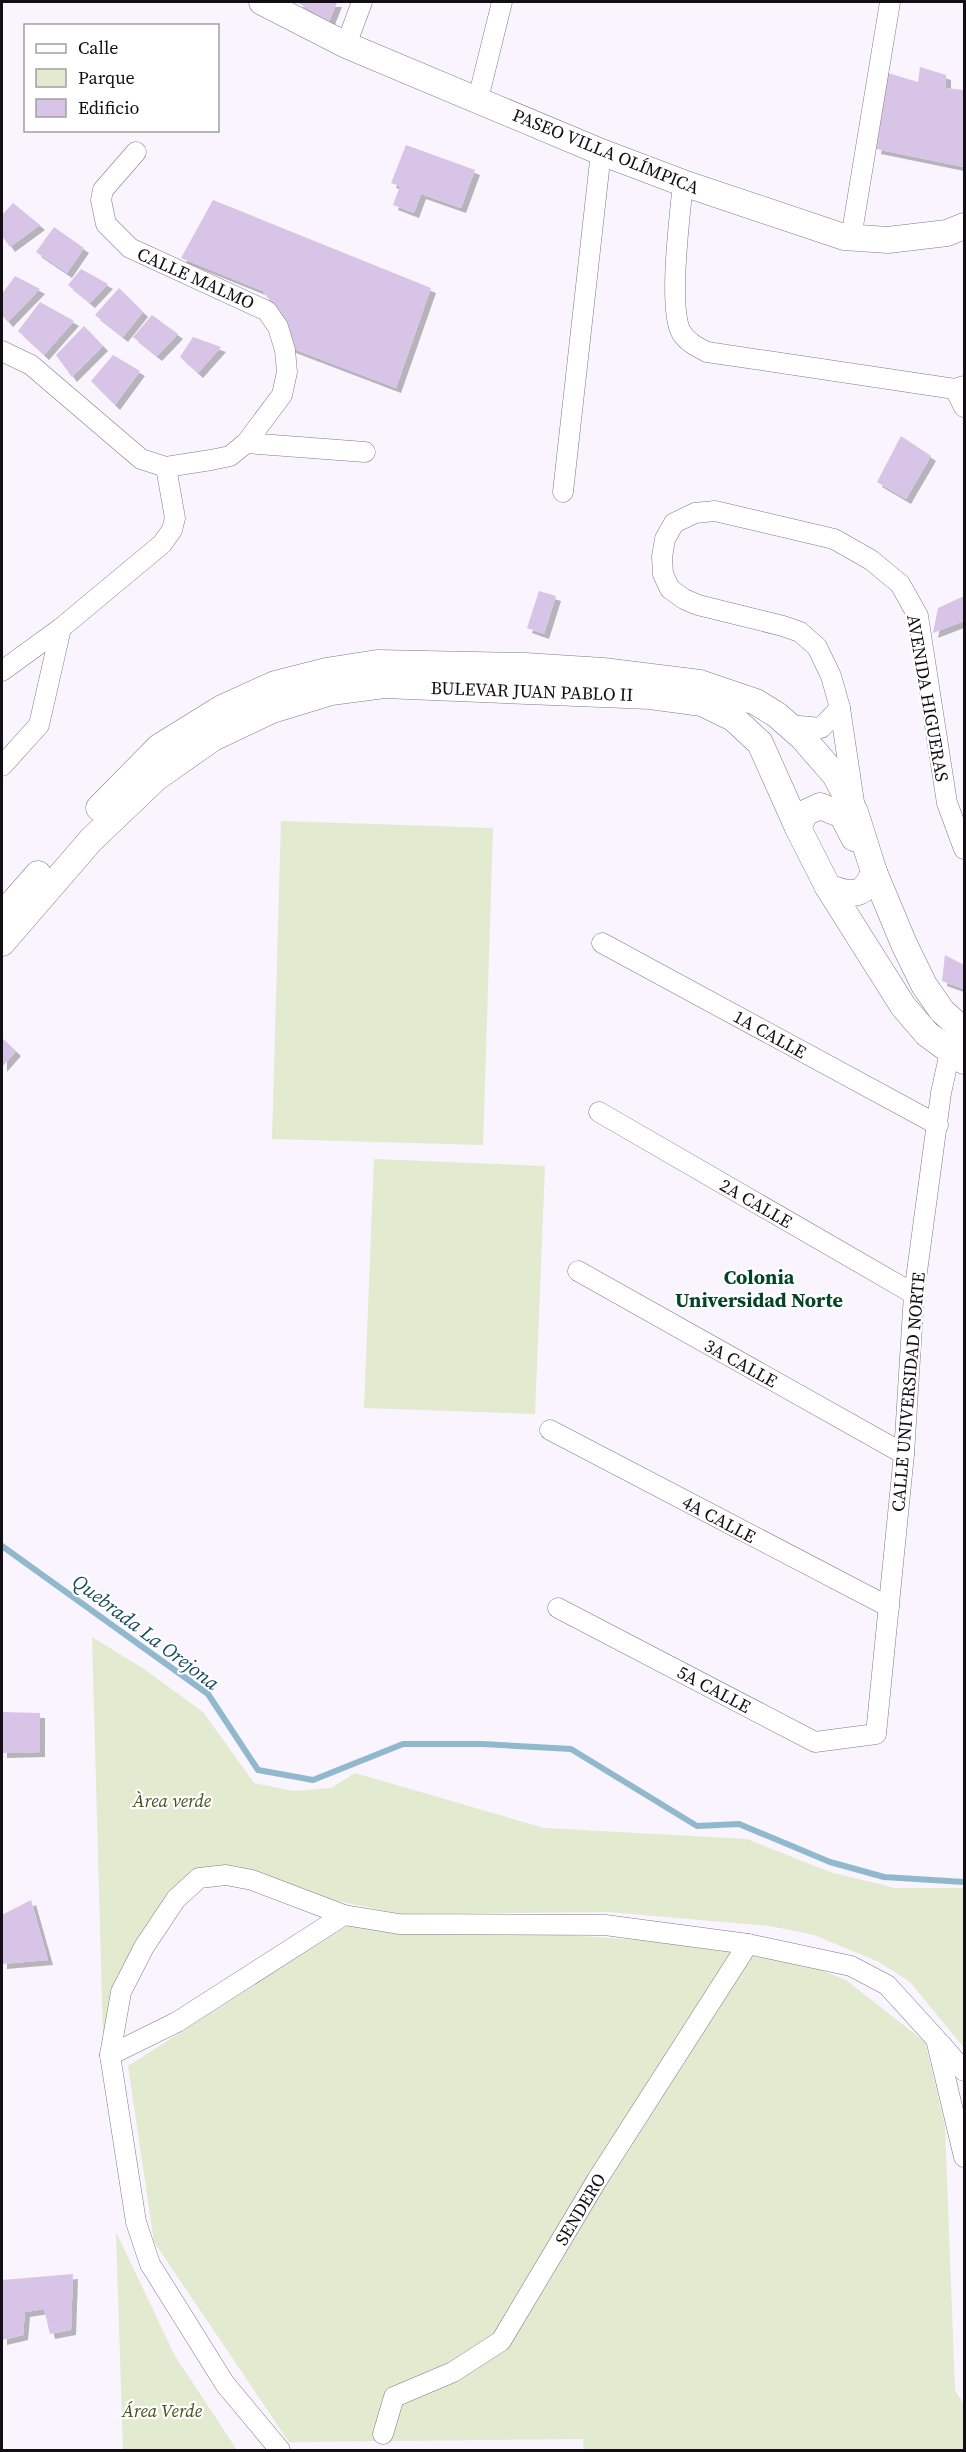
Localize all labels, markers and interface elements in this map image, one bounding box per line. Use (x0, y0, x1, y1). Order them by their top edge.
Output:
legend (24, 24, 219, 132)
text: Calle (78, 35, 118, 60)
text: Parque (78, 65, 135, 90)
text: Edificio (78, 95, 139, 120)
street label: PASEO VILLA OLÍMPICA (509, 102, 703, 200)
street label: CALLE MALMO (133, 241, 259, 315)
street label: AVENIDA HIGUERAS (901, 612, 955, 784)
street label: BULEVAR JUAN PABLO II (430, 675, 634, 707)
street label: 1A CALLE (729, 1004, 811, 1064)
street label: 2A CALLE (715, 1172, 797, 1234)
district label: Colonia Universidad Norte (675, 1263, 843, 1314)
street label: CALLE UNIVERSIDAD NORTE (885, 1271, 931, 1513)
street label: 3A CALLE (700, 1333, 782, 1393)
street label: 4A CALLE (678, 1489, 760, 1549)
water label: Quebrada La Orejona (67, 1567, 226, 1697)
street label: 5A CALLE (673, 1659, 755, 1719)
park label: Àrea verde (132, 1788, 212, 1813)
street label: SENDERO (549, 2168, 611, 2250)
park label: Área Verde (121, 2398, 203, 2423)

